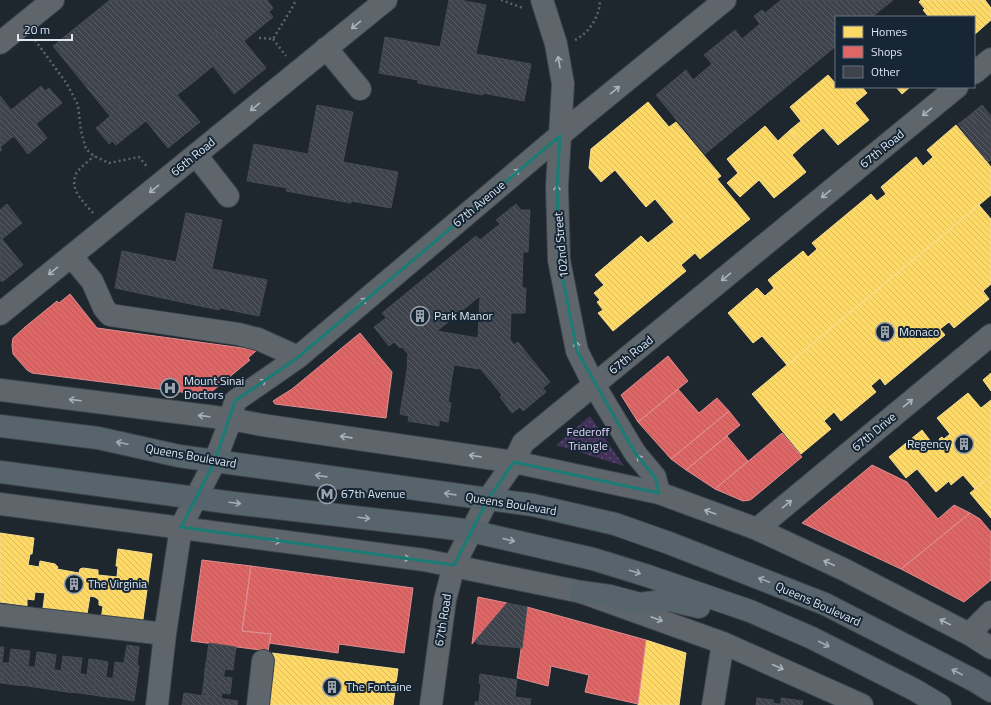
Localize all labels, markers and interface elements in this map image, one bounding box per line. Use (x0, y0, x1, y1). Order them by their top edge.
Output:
scale bar (18, 16, 72, 42)
legend (835, 16, 975, 88)
text: 20 m (24, 20, 50, 39)
one-way arrow (350, 20, 361, 29)
text: Homes (871, 22, 907, 41)
text: Shops (871, 42, 903, 61)
one-way arrow (555, 56, 563, 69)
text: Other (871, 62, 900, 81)
one-way arrow (609, 86, 620, 94)
one-way arrow (249, 102, 260, 111)
one-way arrow (922, 107, 932, 116)
street label: 67th Road (855, 125, 908, 173)
street label: 66th Road (166, 133, 219, 181)
one-way arrow (510, 169, 520, 178)
street label: 67th Avenue (448, 176, 509, 232)
one-way arrow (148, 184, 159, 193)
one-way arrow (553, 185, 561, 198)
one-way arrow (821, 190, 832, 199)
street label: 102nd Street (548, 210, 573, 279)
one-way arrow (48, 266, 59, 275)
one-way arrow (721, 272, 731, 281)
one-way arrow (357, 298, 368, 307)
building icon: Park Manor (409, 305, 431, 327)
place label: Park Manor (434, 306, 493, 325)
building icon: Monaco (874, 321, 896, 343)
place label: Monaco (899, 322, 939, 341)
street label: 67th Road (604, 331, 657, 379)
one-way arrow (573, 341, 580, 354)
place label: Mount Sinai Doctors (184, 371, 244, 404)
hospital icon: Mount Sinai Doctors (159, 377, 181, 399)
one-way arrow (255, 379, 266, 387)
one-way arrow (69, 396, 82, 404)
one-way arrow (903, 398, 914, 407)
street label: 67th Drive (847, 407, 900, 456)
one-way arrow (198, 412, 211, 419)
park label: Federoff Triangle (567, 422, 609, 455)
one-way arrow (340, 433, 353, 441)
building icon: Regency (953, 433, 975, 455)
place label: Regency (907, 434, 950, 453)
street label: Queens Boulevard (144, 438, 238, 473)
one-way arrow (115, 439, 128, 447)
one-way arrow (469, 452, 482, 460)
one-way arrow (636, 455, 645, 465)
one-way arrow (315, 472, 328, 480)
metro station icon: 67th Avenue (316, 483, 338, 505)
place label: 67th Avenue (341, 484, 405, 503)
street label: Queens Boulevard (464, 487, 558, 520)
one-way arrow (444, 490, 457, 498)
one-way arrow (228, 499, 241, 507)
one-way arrow (782, 500, 792, 509)
one-way arrow (704, 507, 716, 515)
one-way arrow (357, 514, 370, 521)
one-way arrow (268, 537, 281, 545)
one-way arrow (503, 537, 516, 545)
one-way arrow (397, 554, 410, 562)
one-way arrow (823, 559, 835, 566)
one-way arrow (629, 569, 642, 576)
building icon: The Virginia (63, 573, 85, 595)
place label: The Virginia (88, 574, 147, 593)
one-way arrow (758, 576, 770, 584)
street label: Queens Boulevard (772, 576, 864, 631)
street label: 67th Road (429, 592, 456, 647)
one-way arrow (650, 616, 662, 624)
one-way arrow (939, 618, 951, 625)
one-way arrow (817, 641, 829, 648)
one-way arrow (771, 664, 783, 672)
one-way arrow (951, 668, 963, 675)
building icon: The Fontaine (321, 676, 343, 698)
place label: The Fontaine (346, 677, 412, 696)

